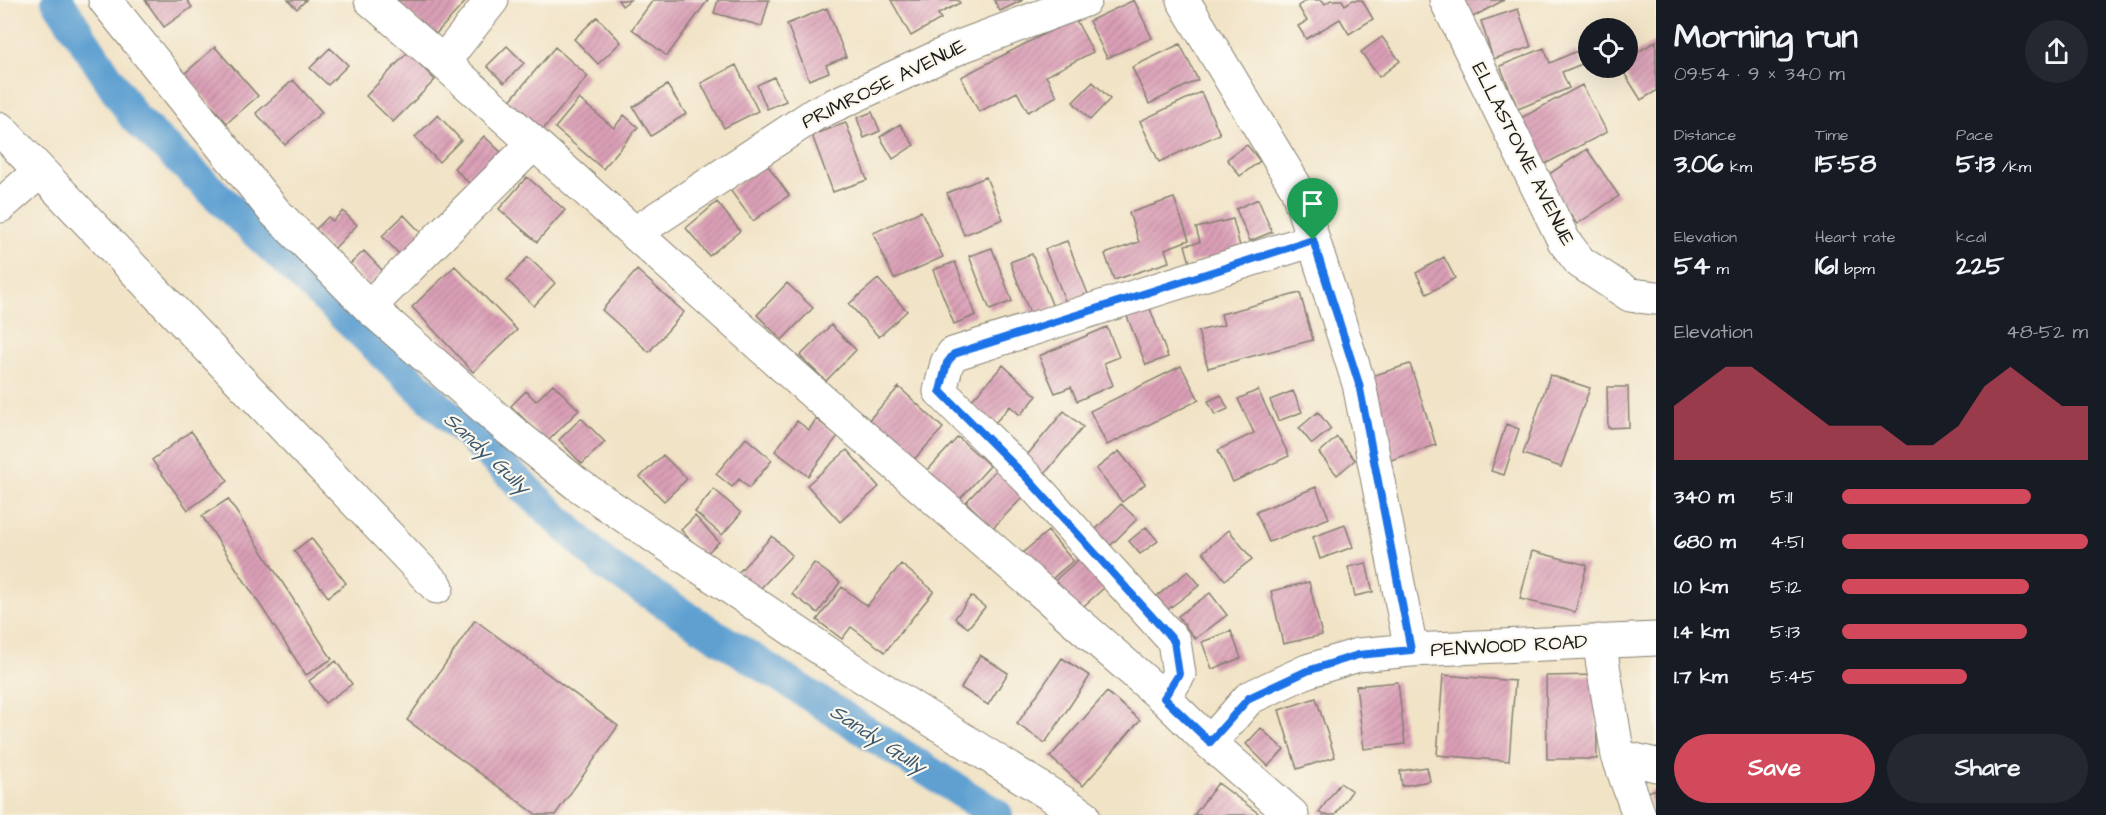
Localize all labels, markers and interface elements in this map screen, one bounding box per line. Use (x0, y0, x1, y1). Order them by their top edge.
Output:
text: Morning run (1674, 14, 1858, 60)
map controls (1578, 18, 1638, 78)
button: locate (1578, 18, 1638, 78)
button: share (2025, 20, 2088, 83)
street label: PRIMROSE AVENUE (797, 32, 971, 136)
street label: ELLASTOWE AVENUE (1465, 57, 1582, 251)
text: 09:54 · 9 × 340 m (1674, 60, 1845, 88)
text: Distance (1674, 124, 1736, 146)
text: Time (1815, 124, 1849, 146)
text: Pace (1956, 124, 1993, 146)
text: 3.06 (1674, 146, 1724, 182)
text: 15:58 (1815, 146, 1876, 182)
text: 5:13 (1956, 146, 1995, 182)
text: km (1724, 156, 1752, 178)
text: /km (1995, 156, 2031, 178)
pin (1287, 178, 1338, 240)
icon: arrive (1296, 187, 1329, 220)
text: Elevation (1674, 226, 1737, 248)
text: Heart rate (1815, 226, 1895, 248)
text: kcal (1956, 226, 1987, 248)
text: 54 (1674, 248, 1710, 284)
text: 161 (1815, 248, 1838, 284)
text: 225 (1956, 248, 2004, 284)
text: m (1710, 258, 1729, 280)
text: bpm (1838, 258, 1875, 280)
text: Elevation (1674, 318, 1753, 346)
text: 48–52 m (2006, 318, 2088, 346)
water label: Sandy Gully (437, 405, 538, 503)
text: 340 m (1674, 483, 1734, 511)
text: 5:11 (1770, 483, 1793, 511)
text: 680 m (1674, 528, 1736, 556)
text: 4:51 (1770, 528, 1804, 556)
text: 1.0 km (1674, 573, 1728, 601)
text: 5:12 (1770, 573, 1802, 601)
text: 1.4 km (1674, 618, 1729, 646)
text: 5:13 (1770, 618, 1800, 646)
street label: PENWOOD ROAD (1430, 628, 1588, 664)
text: 1.7 km (1674, 663, 1728, 691)
text: 5:45 (1770, 663, 1815, 691)
water label: Sandy Gully (824, 697, 934, 783)
button: Save (1674, 734, 1875, 803)
button: Share (1887, 734, 2088, 803)

